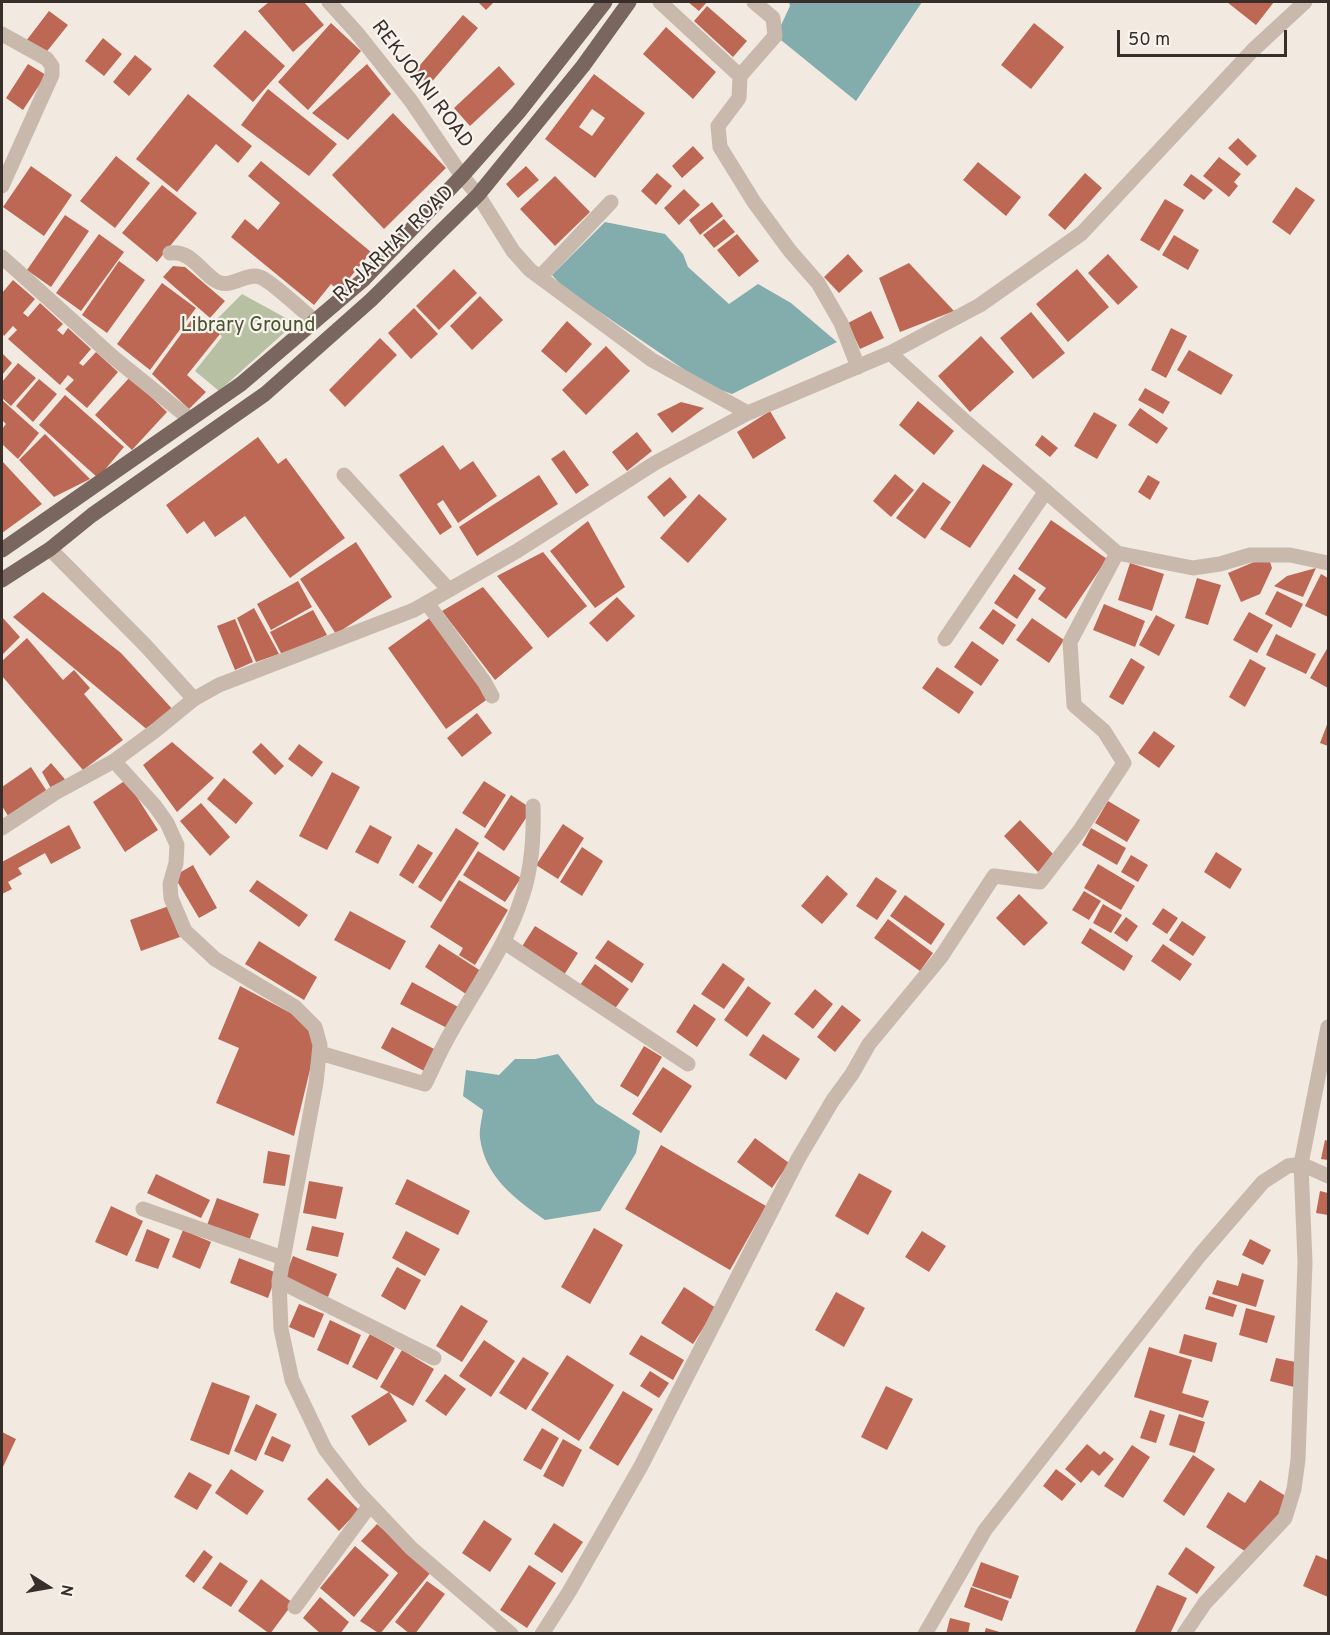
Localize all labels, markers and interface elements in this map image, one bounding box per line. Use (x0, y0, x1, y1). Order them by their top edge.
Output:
street label: REKJOANI ROAD (365, 16, 477, 154)
scale bar (1120, 18, 1290, 56)
text: 50 m (1128, 29, 1170, 52)
street label: RAJARHAT ROAD (330, 181, 460, 309)
park label: Library Ground (180, 315, 316, 339)
north arrow (18, 1557, 78, 1617)
text: N (55, 1583, 77, 1598)

